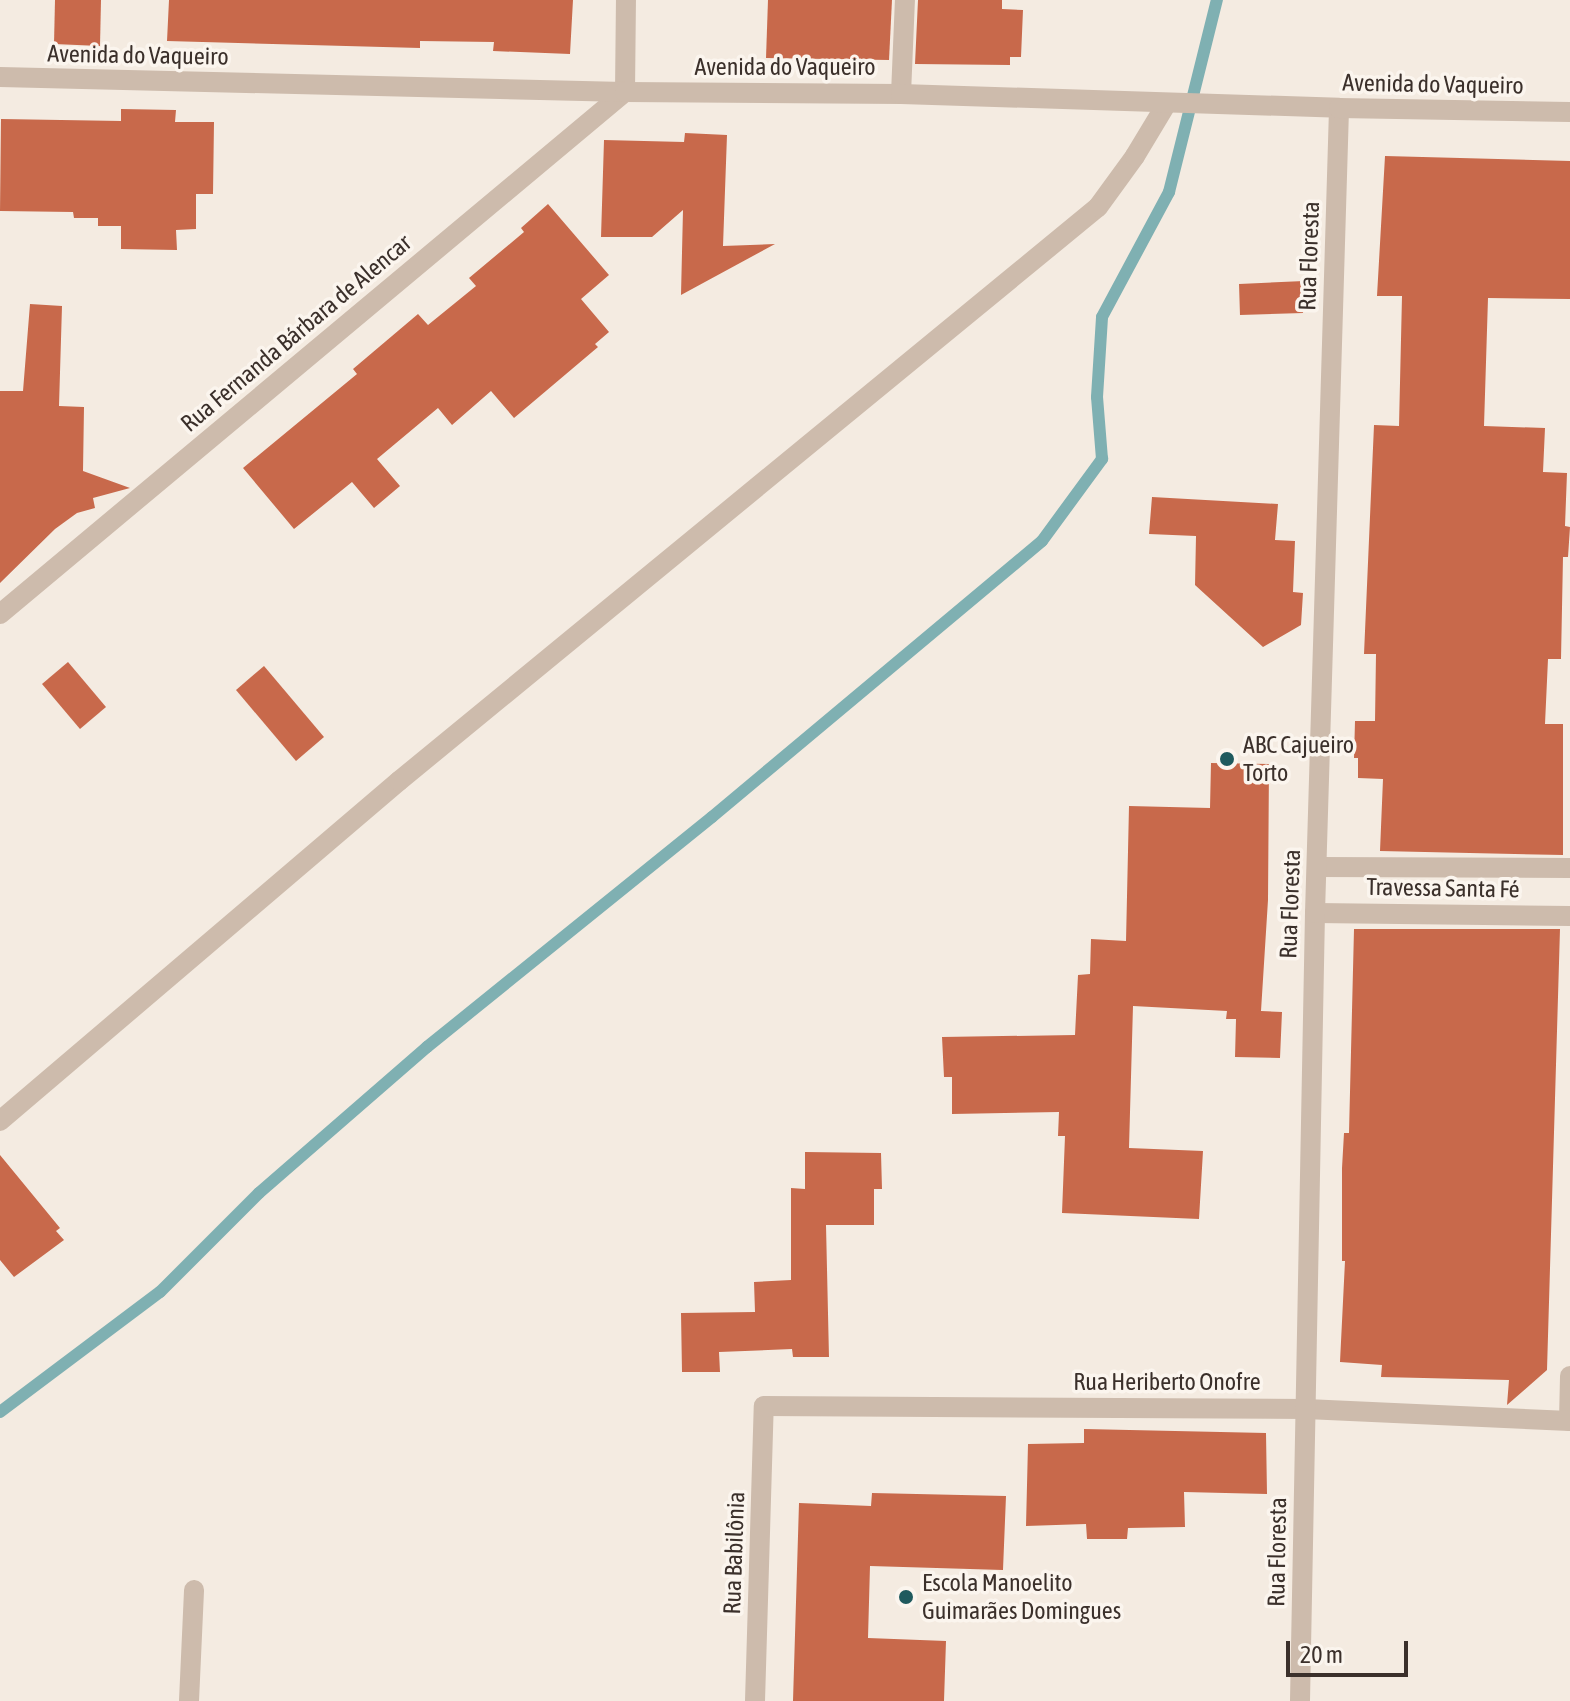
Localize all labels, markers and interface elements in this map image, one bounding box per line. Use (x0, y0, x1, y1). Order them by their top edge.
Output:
street label: Avenida do Vaqueiro (47, 39, 229, 71)
street label: Avenida do Vaqueiro (694, 53, 876, 81)
street label: Avenida do Vaqueiro (1342, 68, 1524, 100)
street label: Rua Floresta (1293, 201, 1325, 311)
street label: Rua Fernanda Bárbara de Alencar (175, 228, 417, 438)
place label: ABC Cajueiro Torto (1243, 731, 1354, 787)
marker: ABC Cajueiro Torto (1218, 750, 1236, 768)
street label: Rua Floresta (1274, 849, 1306, 959)
street label: Travessa Santa Fé (1366, 872, 1520, 904)
street label: Rua Heriberto Onofre (1073, 1368, 1261, 1396)
street label: Rua Babilônia (717, 1491, 751, 1615)
street label: Rua Floresta (1262, 1497, 1292, 1607)
place label: Escola Manoelito Guimarães Domingues (922, 1569, 1121, 1625)
marker: Escola Manoelito Guimarães Domingues (897, 1588, 915, 1606)
scale bar (1290, 1625, 1412, 1675)
text: 20 m (1300, 1641, 1343, 1668)

